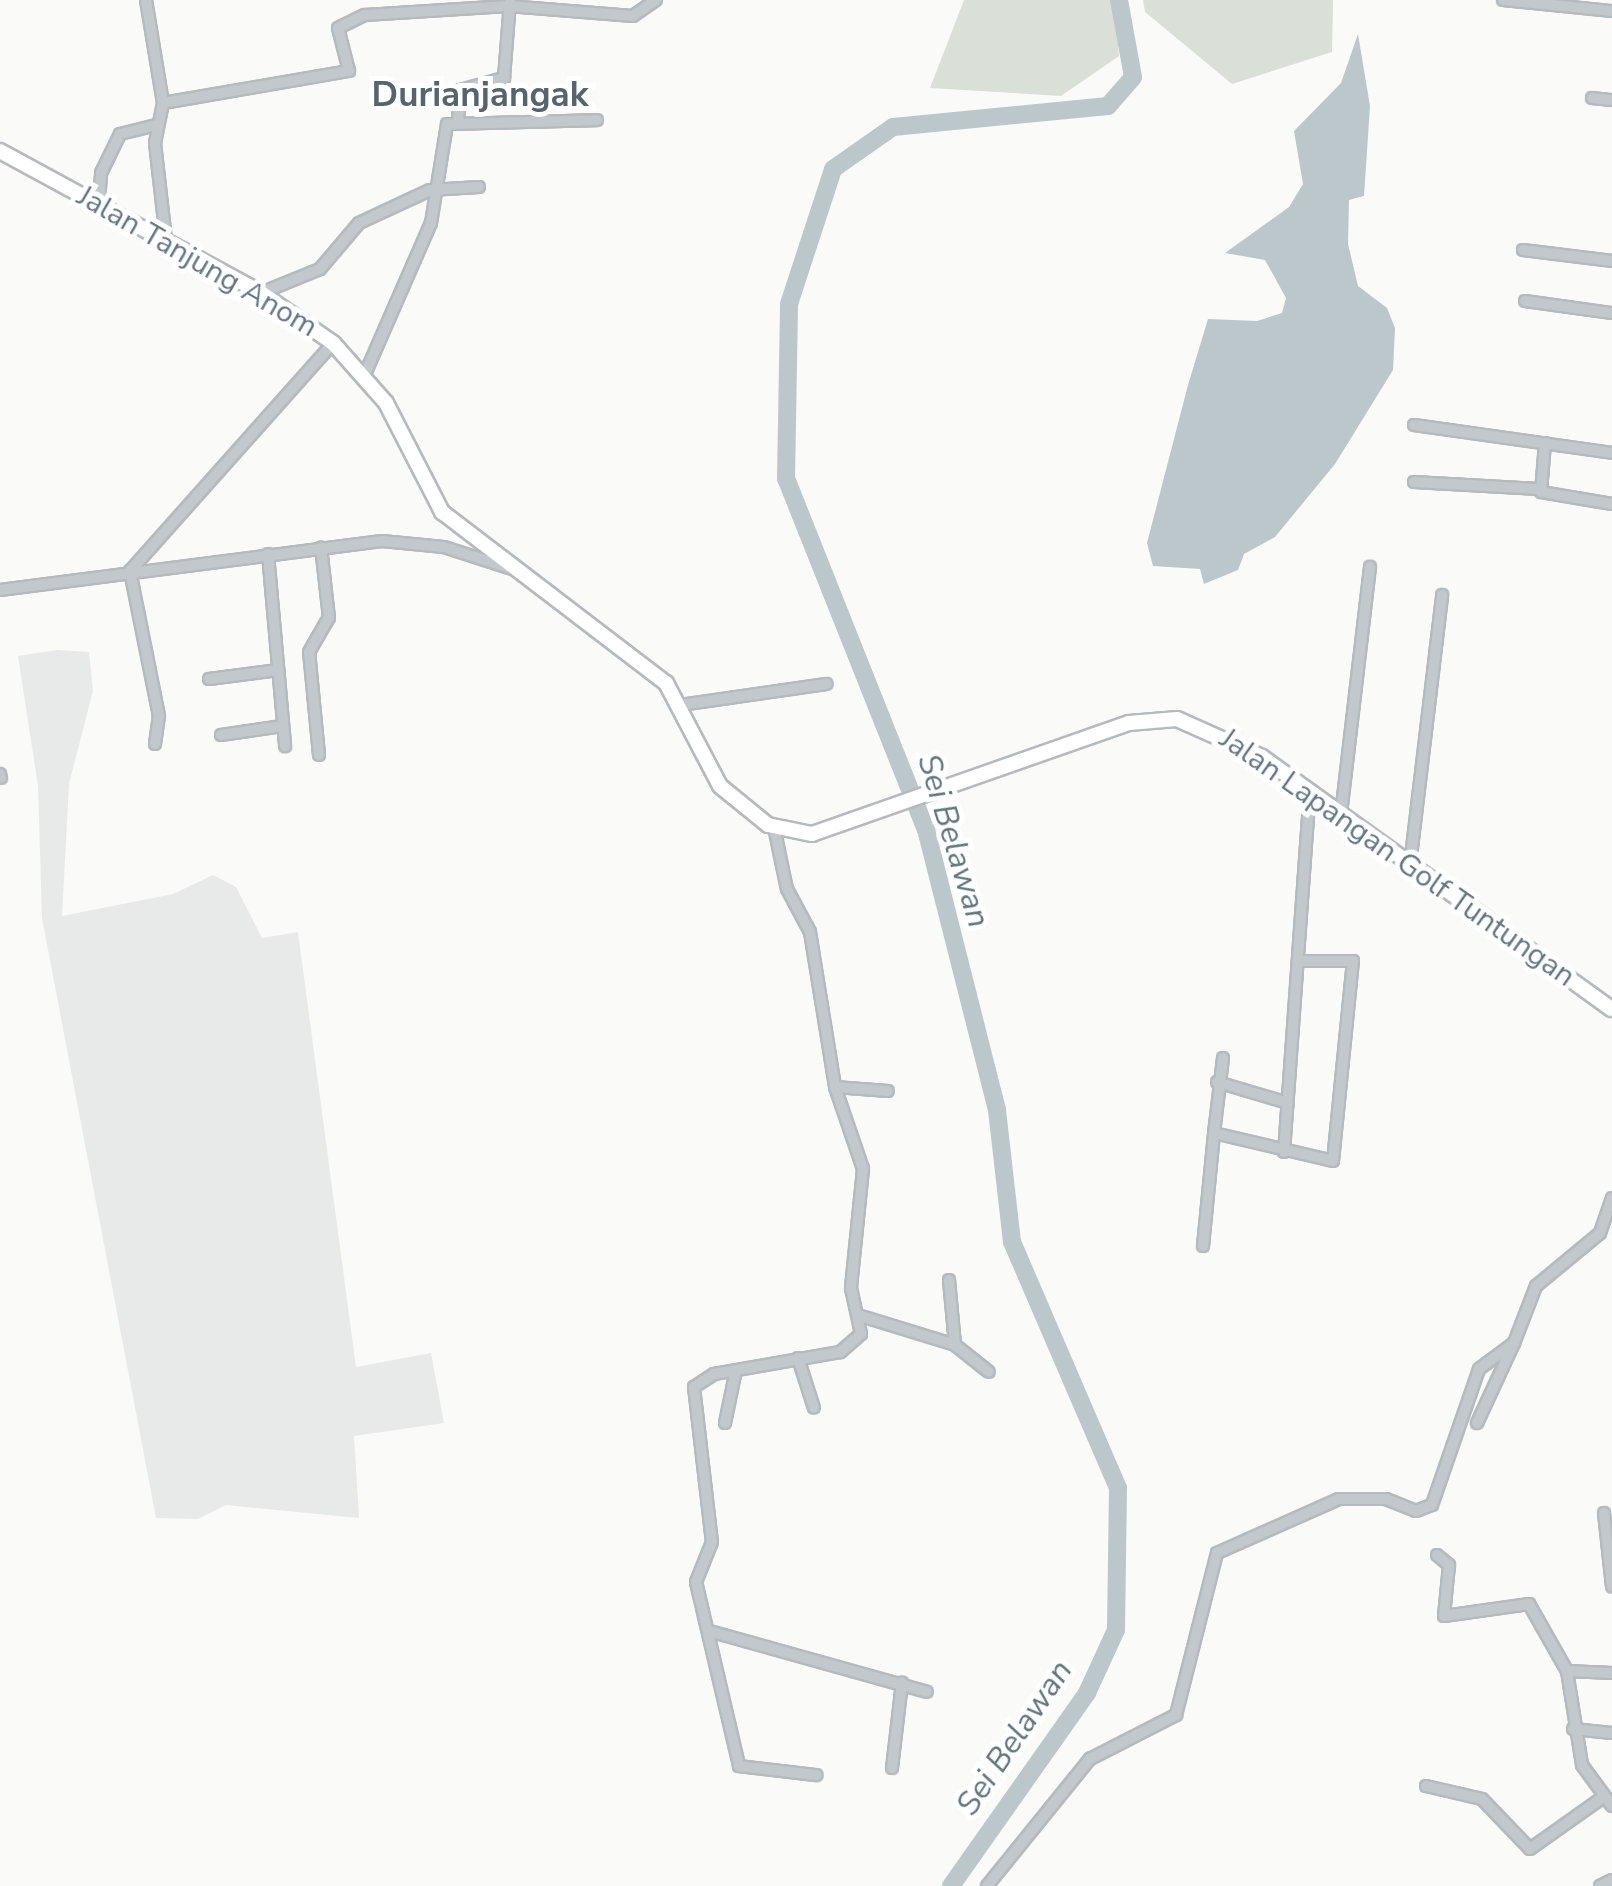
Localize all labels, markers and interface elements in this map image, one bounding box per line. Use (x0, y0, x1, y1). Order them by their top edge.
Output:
district label: Durianjangak (372, 74, 588, 116)
street label: Jalan Tanjung Anom (70, 179, 324, 345)
street label: Jalan Lapangan Golf Tuntungan (1212, 721, 1582, 995)
water label: Sei Belawan (908, 750, 998, 932)
water label: Sei Belawan (949, 1653, 1081, 1823)

